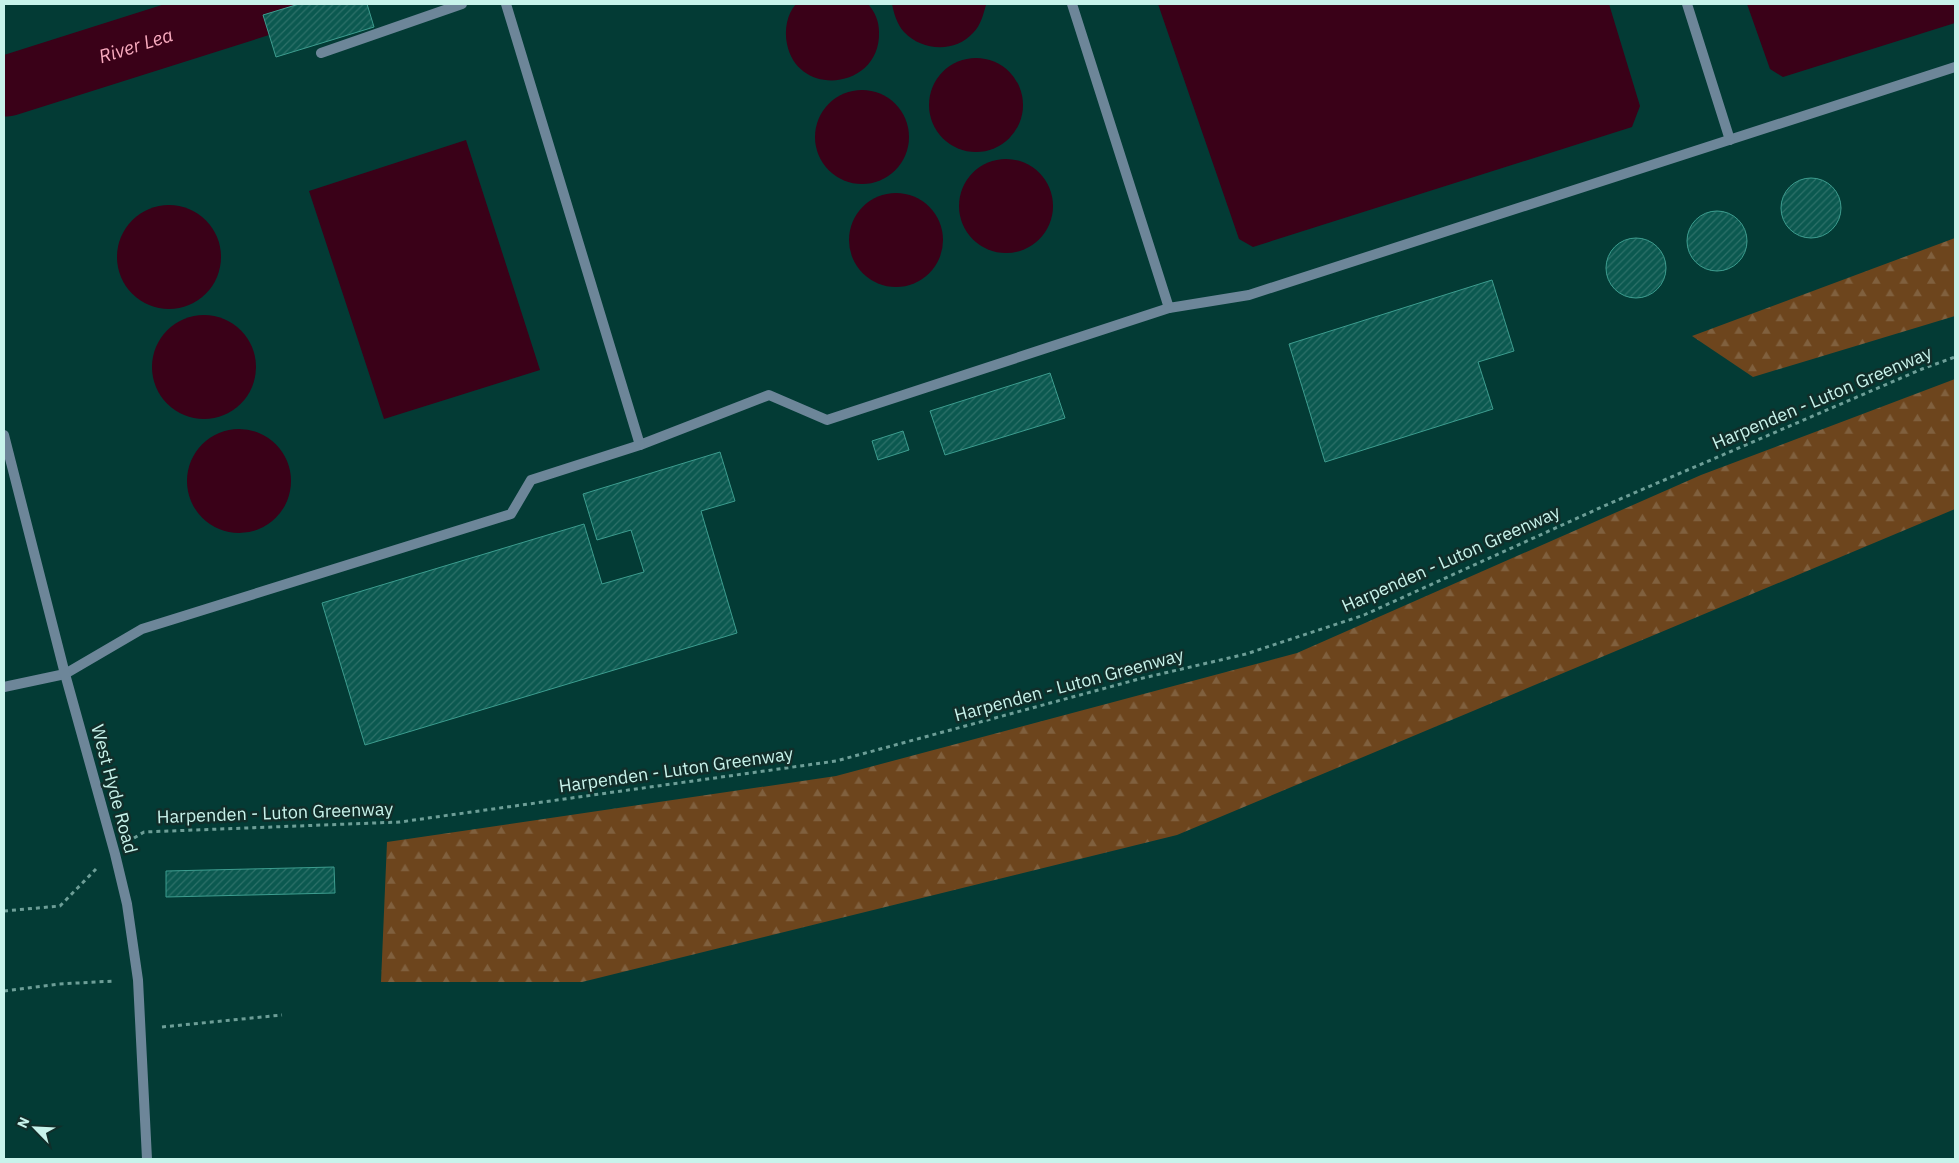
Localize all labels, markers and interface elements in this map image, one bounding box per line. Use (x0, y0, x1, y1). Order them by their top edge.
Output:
water label: River Lea (95, 22, 176, 68)
street label: Harpenden - Luton Greenway (1708, 341, 1935, 454)
street label: Harpenden - Luton Greenway (1338, 500, 1564, 617)
street label: Harpenden - Luton Greenway (952, 643, 1186, 726)
street label: West Hyde Road (86, 722, 143, 856)
street label: Harpenden - Luton Greenway (557, 742, 795, 797)
street label: Harpenden - Luton Greenway (156, 797, 394, 828)
north arrow (10, 1103, 60, 1153)
text: N (13, 1114, 33, 1131)

